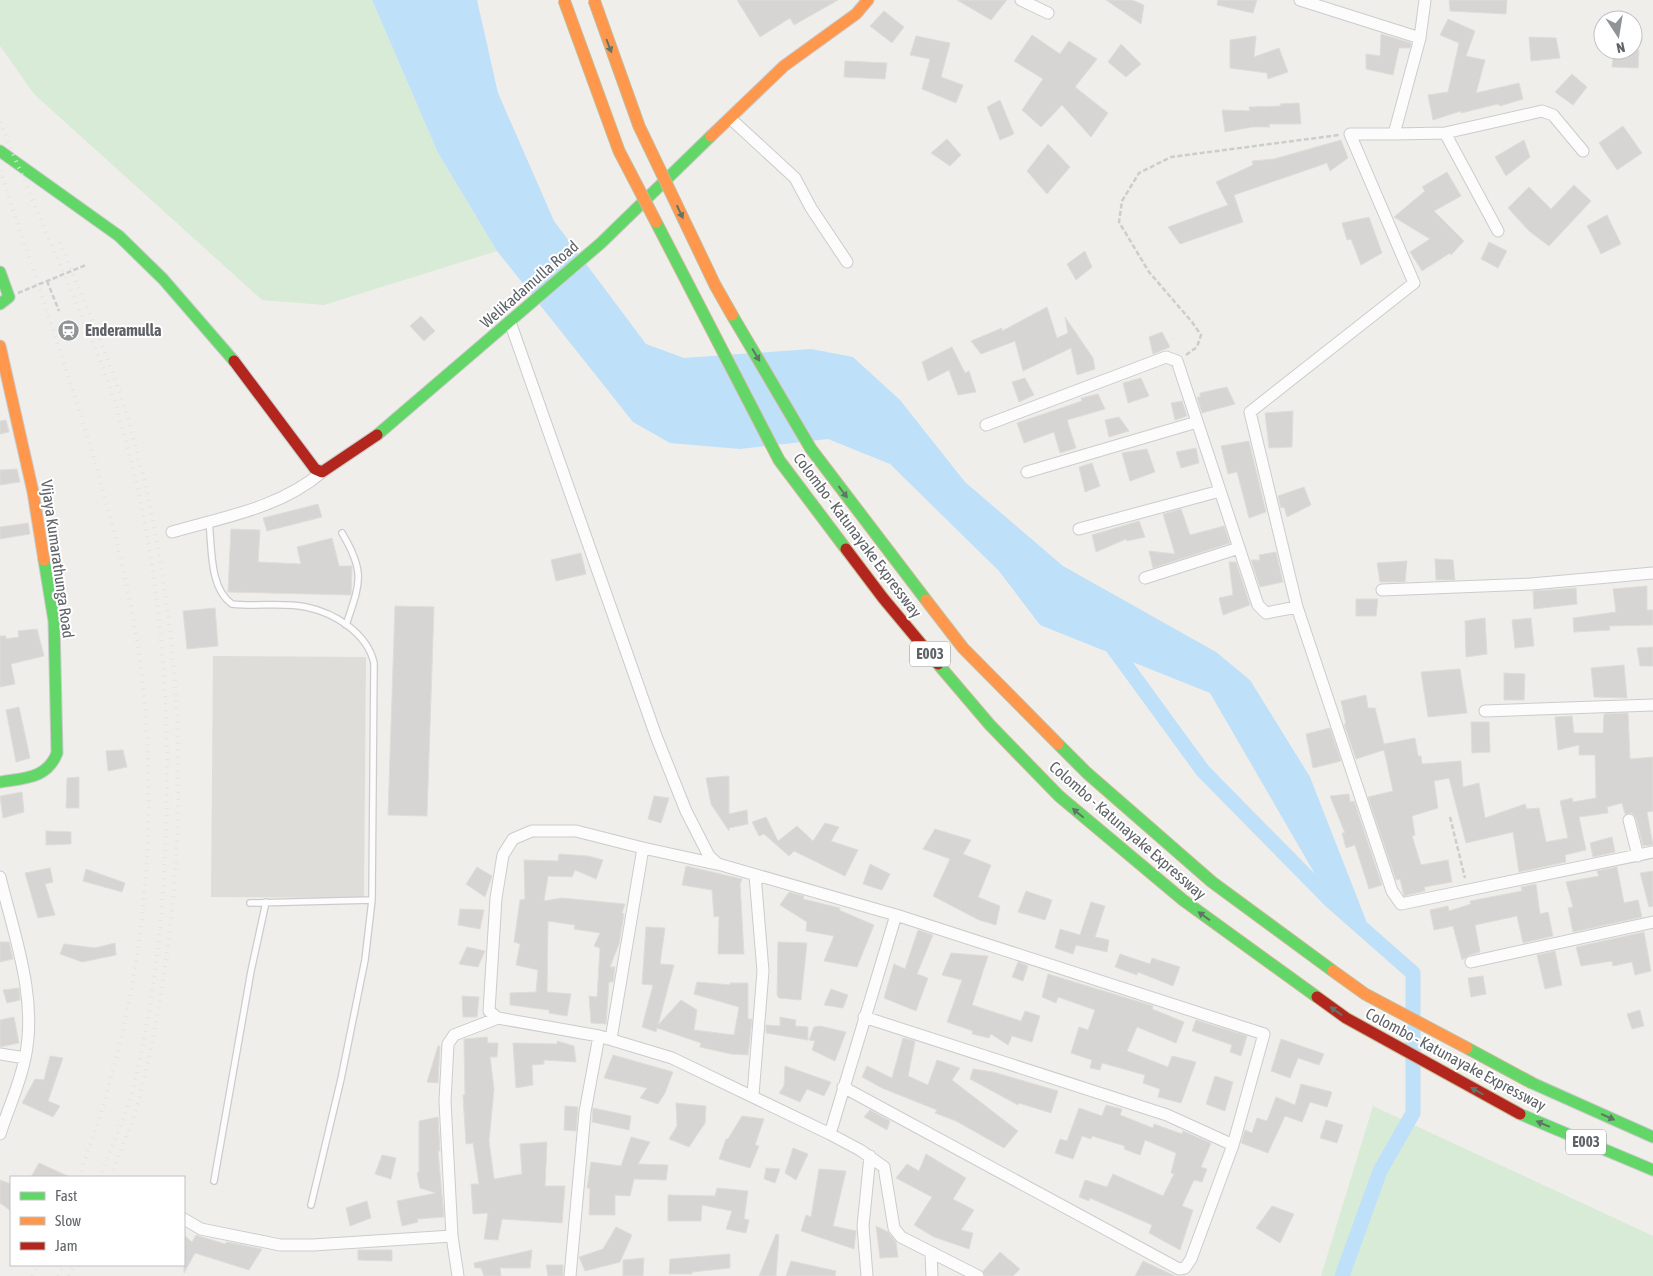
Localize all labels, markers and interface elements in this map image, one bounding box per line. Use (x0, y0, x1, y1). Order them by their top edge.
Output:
north arrow (1593, 10, 1643, 60)
one-way arrow (606, 39, 613, 54)
text: N (1615, 39, 1626, 56)
one-way arrow (676, 205, 684, 219)
street label: Welikadamulla Road (476, 237, 582, 331)
station icon: Enderamulla (57, 318, 81, 342)
place label: Enderamulla (85, 321, 161, 339)
one-way arrow (751, 349, 760, 362)
street label: Colombo - Katunayake Expressway (789, 449, 926, 622)
street label: Vijaya Kumarathunga Road (37, 479, 78, 639)
one-way arrow (838, 485, 849, 498)
road number: E003 (910, 642, 950, 666)
street label: Colombo - Katunayake Expressway (1045, 757, 1210, 904)
one-way arrow (1072, 807, 1085, 818)
one-way arrow (1198, 910, 1211, 921)
street label: Colombo - Katunayake Expressway (1362, 1004, 1550, 1115)
one-way arrow (1329, 1006, 1343, 1016)
one-way arrow (1470, 1086, 1484, 1095)
one-way arrow (1601, 1114, 1615, 1122)
one-way arrow (1535, 1120, 1550, 1128)
road number: E003 (1566, 1130, 1606, 1154)
legend (10, 1176, 185, 1266)
text: Fast (55, 1187, 77, 1204)
text: Slow (55, 1212, 81, 1229)
text: Jam (55, 1237, 78, 1254)

